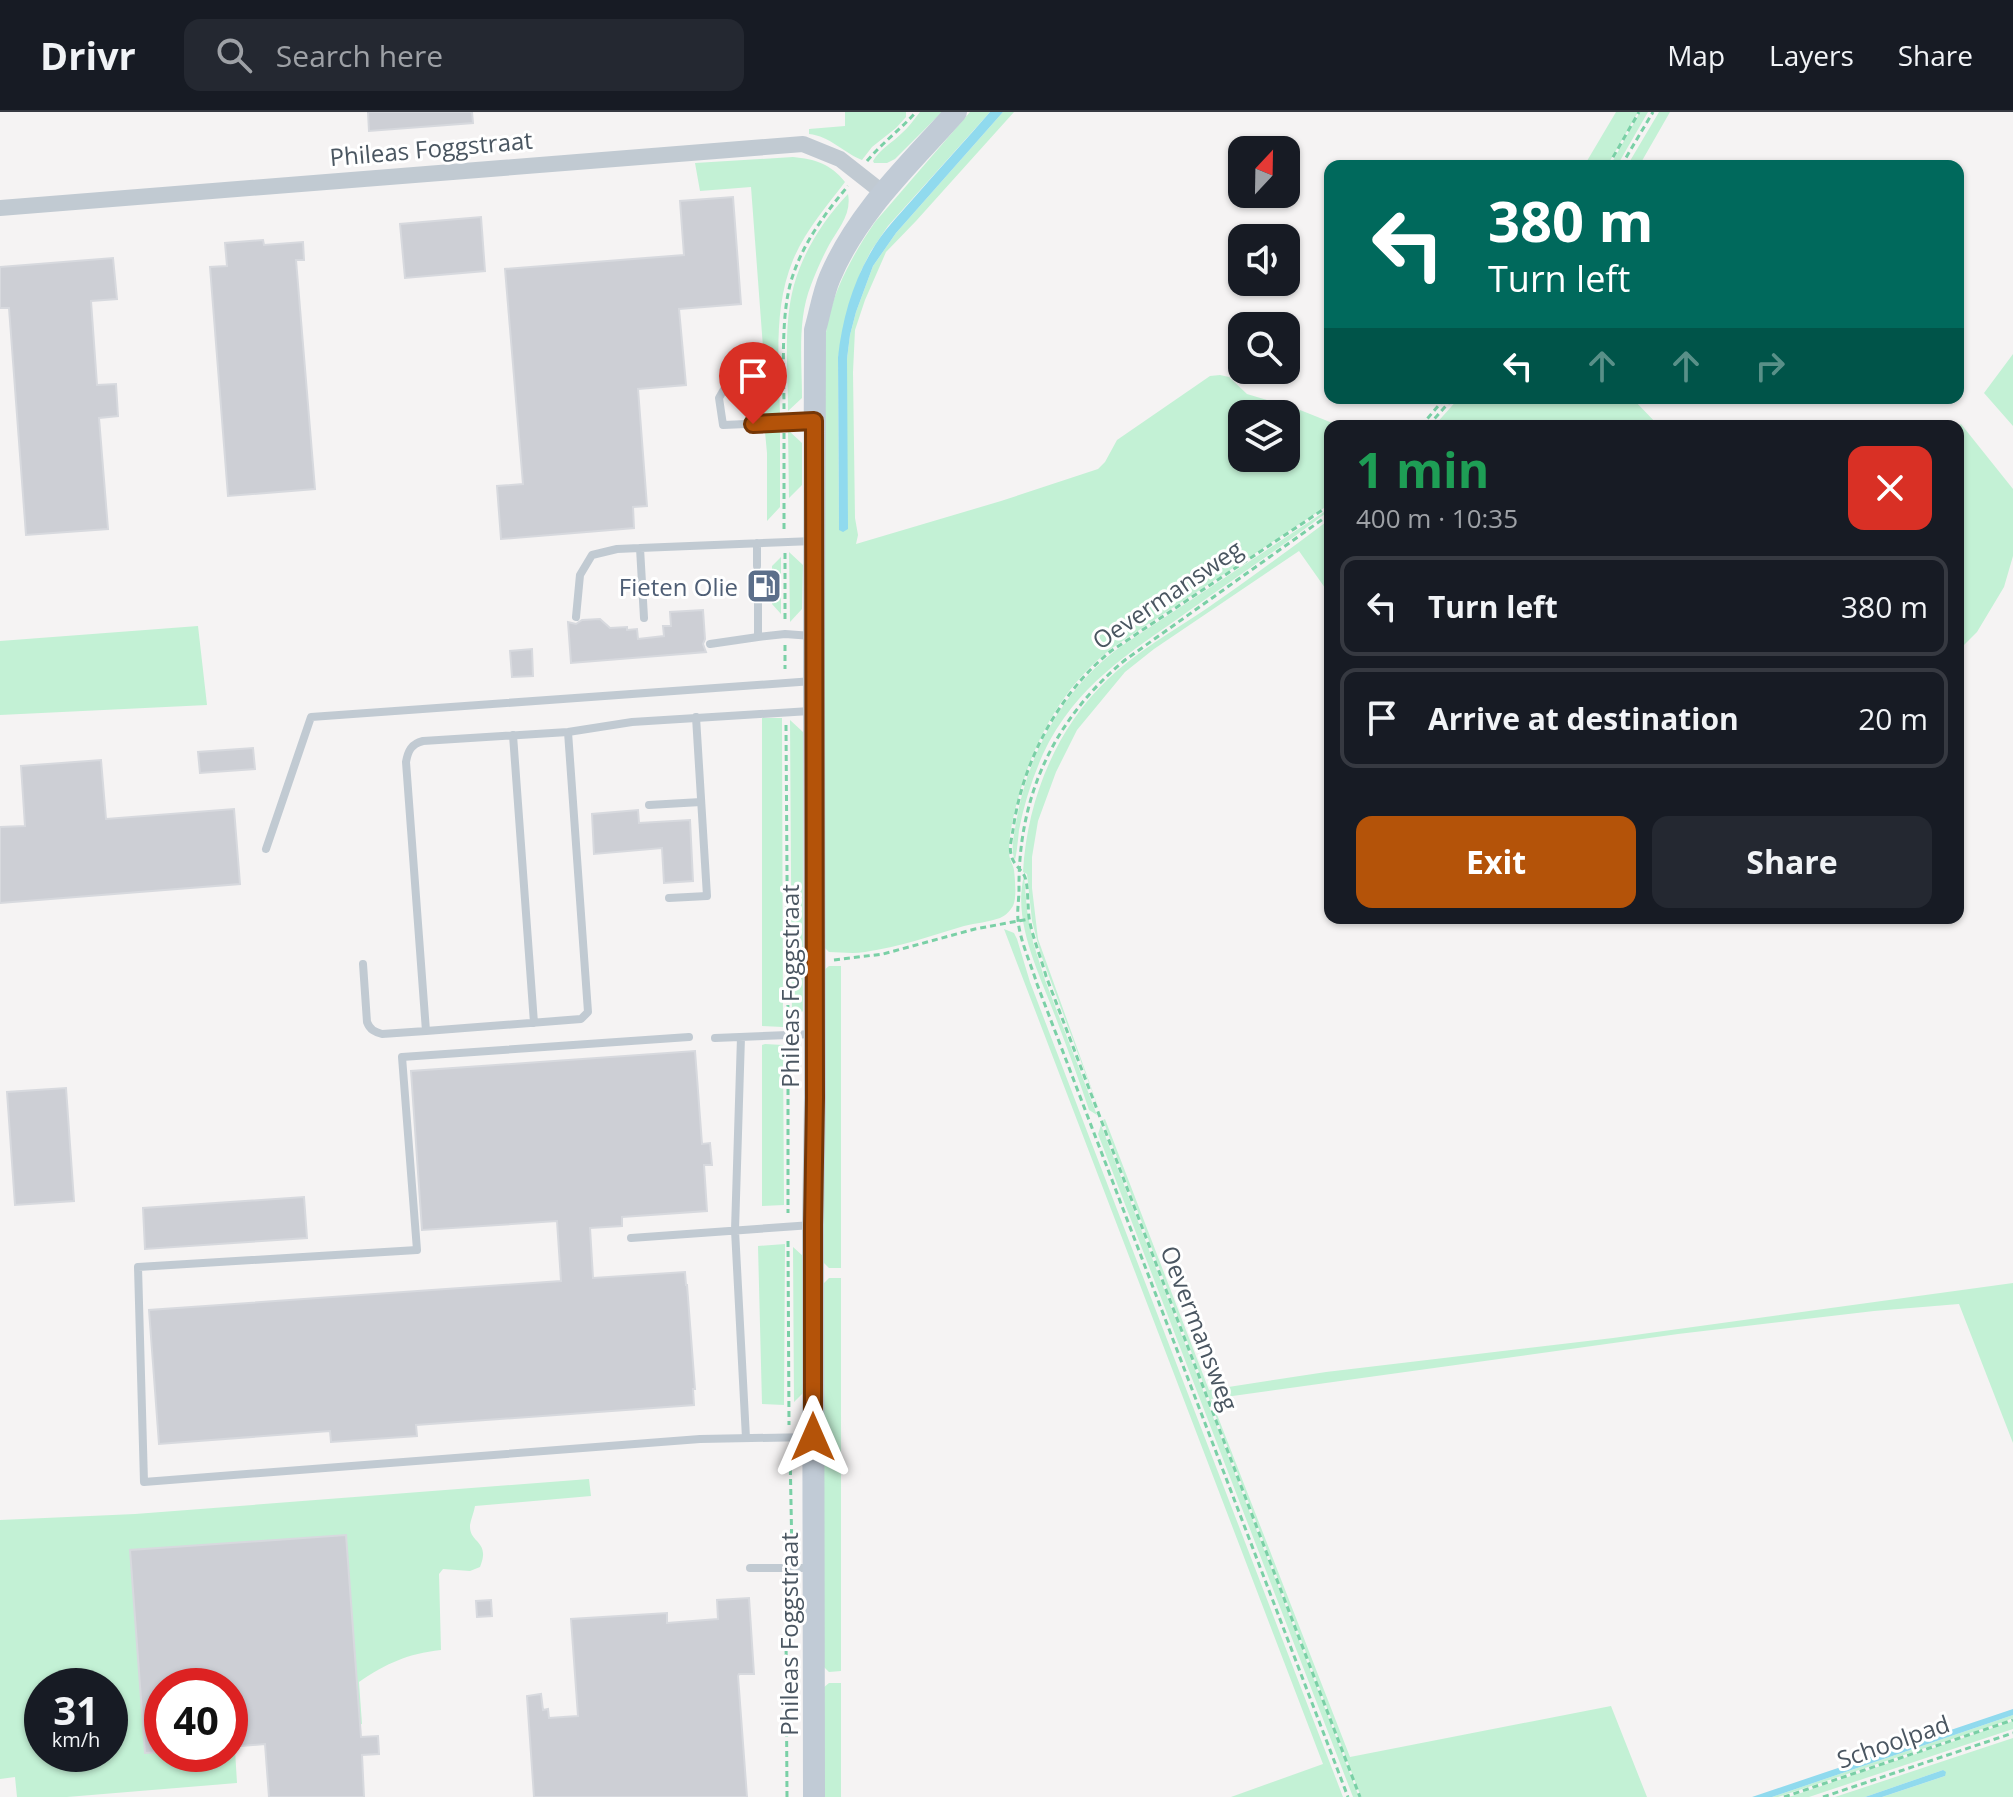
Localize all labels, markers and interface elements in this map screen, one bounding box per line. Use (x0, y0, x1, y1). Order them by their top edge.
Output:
search box (184, 19, 744, 91)
text: Drivr (40, 29, 136, 81)
icon: search (212, 33, 256, 77)
text: Search here (276, 35, 443, 76)
text: Map (1667, 36, 1725, 74)
text: Layers (1769, 36, 1854, 74)
text: Share (1898, 36, 1973, 74)
street label: Phileas Foggstraat (328, 123, 534, 173)
north arrow (1228, 136, 1300, 208)
map controls (1228, 136, 1300, 472)
text: 380 m (1488, 182, 1654, 258)
icon: left (1356, 192, 1460, 296)
button: sound (1228, 224, 1300, 296)
text: Turn left (1488, 254, 1630, 303)
button: search (1228, 312, 1300, 384)
pin (719, 342, 787, 424)
icon: left (1496, 344, 1540, 388)
icon: ahead (1580, 344, 1624, 388)
icon: ahead (1664, 344, 1708, 388)
icon: right (1748, 344, 1792, 388)
icon: arrive (731, 354, 775, 398)
button: layers (1228, 400, 1300, 472)
text: 1 min (1356, 437, 1489, 502)
button: close (1848, 446, 1932, 530)
text: 400 m · 10:35 (1356, 500, 1518, 536)
street label: Oevermansweg (1086, 532, 1248, 656)
fuel station icon: Fieten Olie (745, 567, 783, 605)
place label: Fieten Olie (619, 570, 738, 603)
icon: left (1360, 584, 1404, 628)
text: Turn left (1428, 586, 1558, 627)
text: 380 m (1841, 586, 1928, 627)
icon: arrive (1360, 696, 1404, 740)
text: Arrive at destination (1428, 698, 1739, 739)
text: 20 m (1858, 698, 1928, 739)
button: Exit (1356, 816, 1636, 908)
button: Share (1652, 816, 1932, 908)
street label: Phileas Foggstraat (773, 884, 806, 1088)
street label: Oevermansweg (1153, 1241, 1247, 1415)
position arrow (771, 1395, 855, 1479)
street label: Phileas Foggstraat (772, 1532, 805, 1736)
speed limit sign: 40 (144, 1668, 248, 1772)
text: 31 (53, 1682, 99, 1737)
street label: Schoolpad (1832, 1706, 1954, 1776)
text: km/h (52, 1726, 100, 1753)

